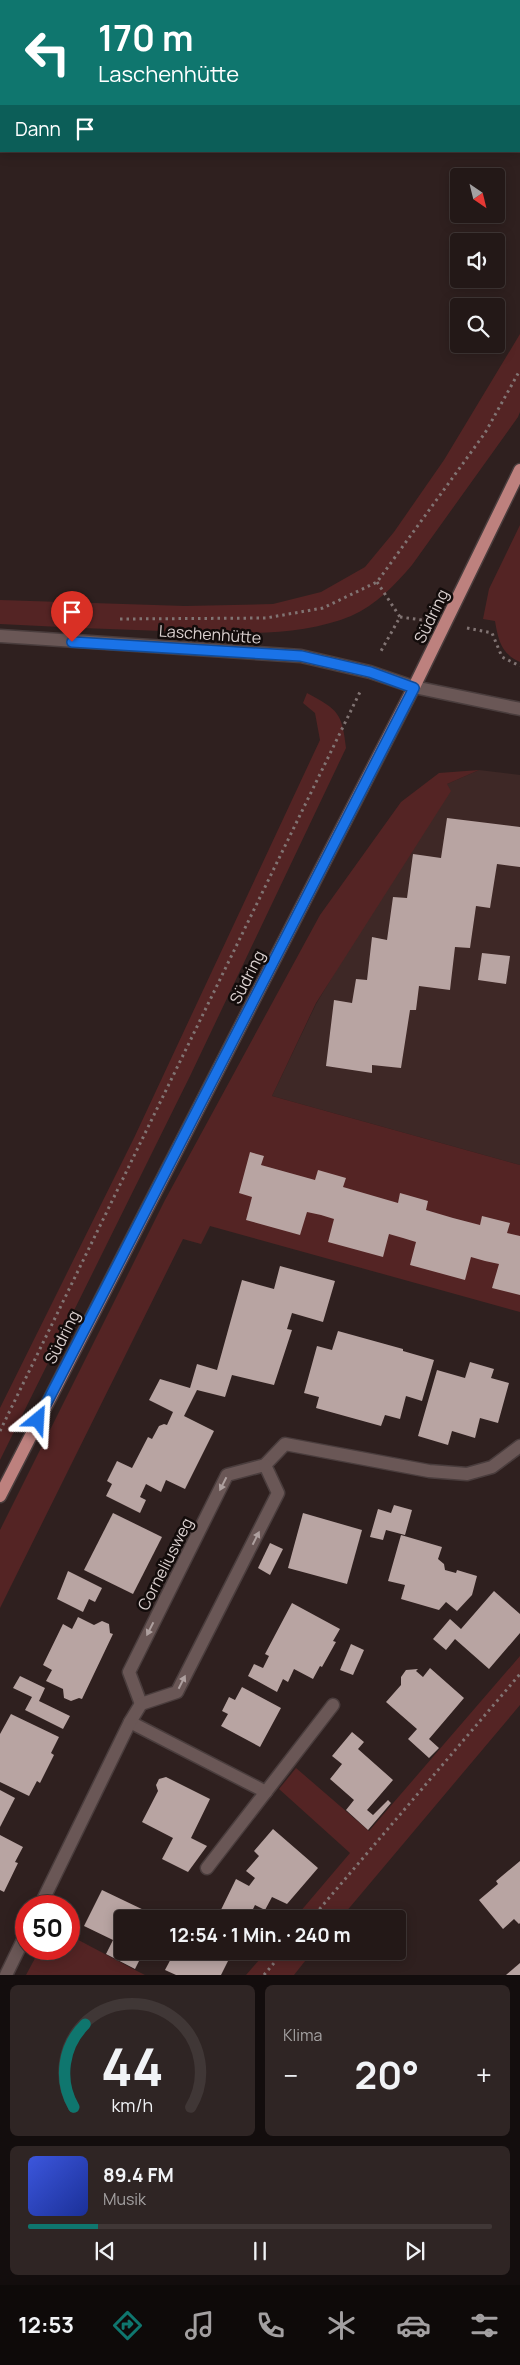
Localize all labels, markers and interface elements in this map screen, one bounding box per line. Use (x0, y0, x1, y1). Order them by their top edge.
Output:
text: 170 m (98, 14, 194, 62)
icon: left (15, 20, 80, 85)
text: Laschenhütte (98, 59, 239, 89)
icon: arrive (71, 115, 99, 143)
text: Dann (15, 116, 61, 142)
north arrow (450, 168, 505, 222)
map controls (450, 168, 505, 353)
button: sound (450, 233, 505, 288)
button: search (450, 298, 505, 353)
street label: Südring (409, 585, 453, 647)
pin (51, 591, 93, 642)
icon: arrive (58, 598, 86, 626)
street label: Laschenhütte (158, 619, 262, 649)
street label: Südring (224, 946, 270, 1008)
street label: Südring (39, 1306, 85, 1368)
position arrow (11, 1393, 63, 1445)
one-way arrow (219, 1477, 227, 1491)
street label: Corneliusweg (132, 1514, 198, 1614)
one-way arrow (252, 1530, 260, 1545)
one-way arrow (146, 1622, 154, 1637)
one-way arrow (178, 1675, 186, 1690)
speed limit sign: 50 (15, 1895, 80, 1960)
text: 12:54 · 1 Min. · 240 m (169, 1922, 351, 1948)
text: Klima (283, 2024, 322, 2046)
text: 44 (101, 2031, 164, 2102)
text: 20° (355, 2048, 419, 2100)
text: − (283, 2056, 298, 2094)
text: + (476, 2056, 492, 2094)
text: km/h (112, 2093, 153, 2117)
text: 89.4 FM (103, 2162, 174, 2188)
text: Musik (103, 2188, 146, 2210)
icon: previous (91, 2237, 119, 2265)
icon: pause (246, 2237, 274, 2265)
icon: next (401, 2237, 429, 2265)
icon: directions (110, 2308, 145, 2343)
icon: music (182, 2308, 217, 2343)
icon: phone (253, 2308, 288, 2343)
icon: climate (324, 2308, 359, 2343)
icon: car (396, 2308, 431, 2343)
icon: filters (467, 2308, 502, 2343)
text: 12:53 (18, 2310, 74, 2340)

